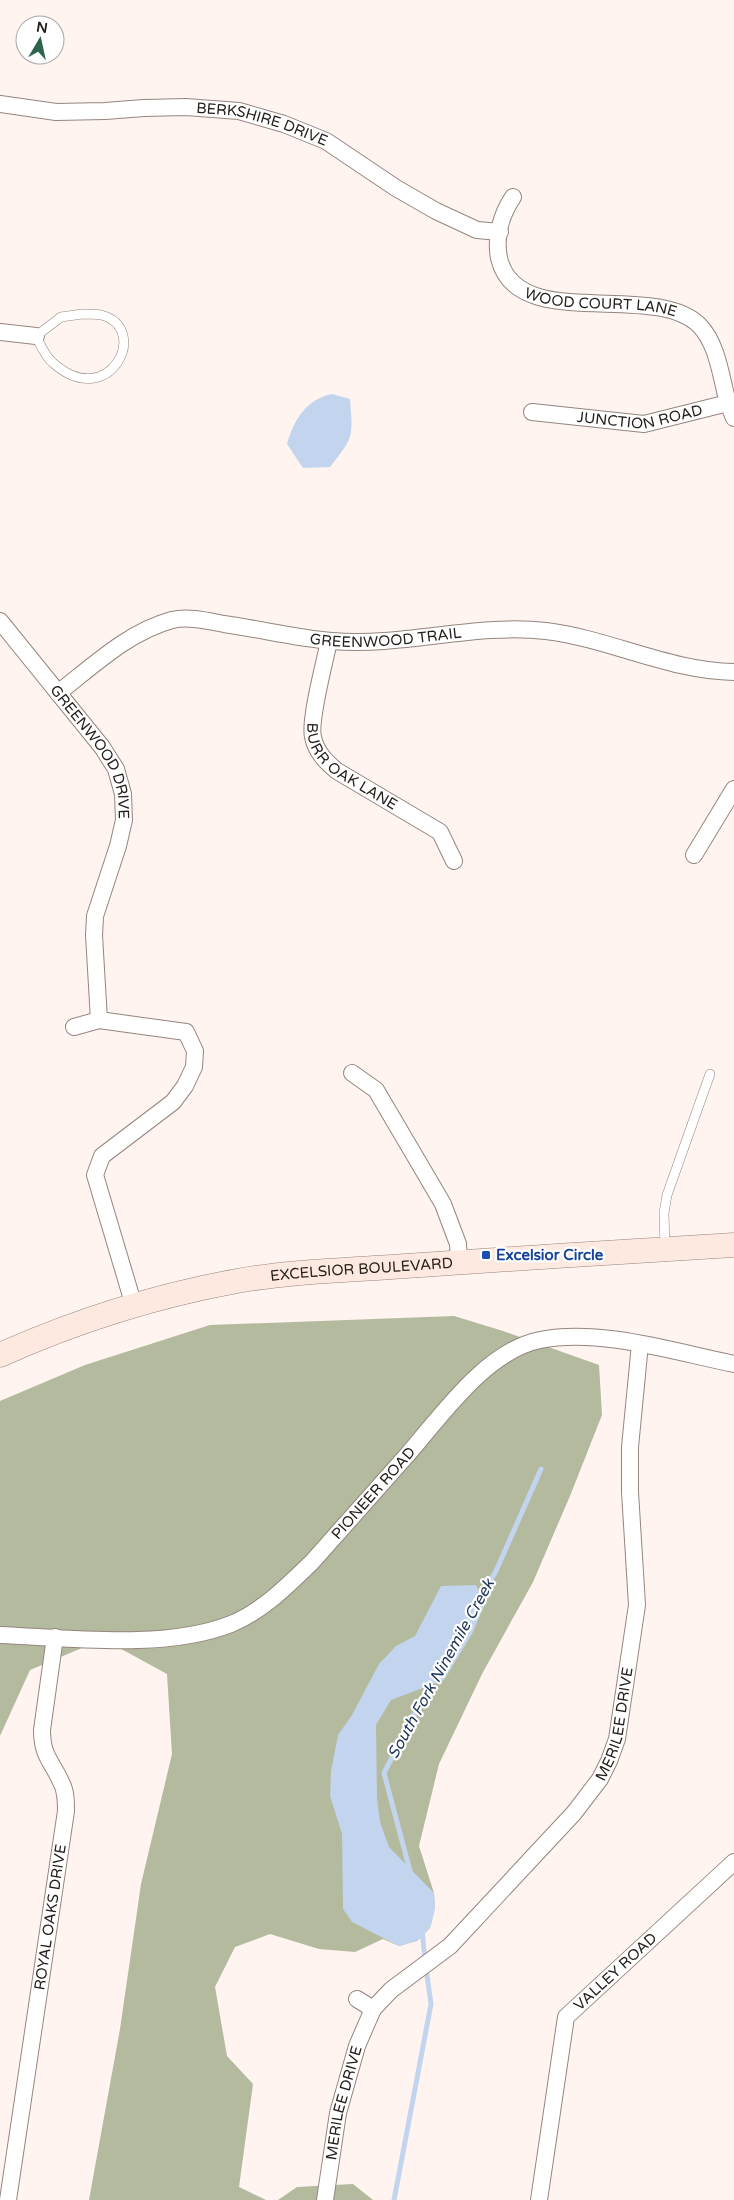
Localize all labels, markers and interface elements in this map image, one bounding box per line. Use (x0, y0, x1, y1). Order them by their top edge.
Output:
north arrow (15, 15, 65, 65)
text: N (35, 18, 49, 37)
street label: BERKSHIRE DRIVE (196, 99, 330, 150)
street label: WOOD COURT LANE (522, 284, 679, 320)
street label: JUNCTION ROAD (576, 401, 705, 433)
street label: GREENWOOD TRAIL (309, 624, 463, 651)
street label: GREENWOOD DRIVE (46, 681, 133, 819)
street label: BURR OAK LANE (303, 722, 401, 814)
place label: Excelsior Circle (496, 1246, 604, 1264)
marker: Excelsior Circle (480, 1249, 492, 1261)
street label: EXCELSIOR BOULEVARD (269, 1254, 453, 1285)
street label: PIONEER ROAD (328, 1443, 419, 1543)
water label: South Fork Ninemile Creek (383, 1575, 499, 1762)
street label: MERILEE DRIVE (592, 1666, 637, 1784)
street label: ROYAL OAKS DRIVE (30, 1843, 70, 1991)
street label: VALLEY ROAD (570, 1929, 660, 2014)
street label: MERILEE DRIVE (322, 2044, 366, 2161)

